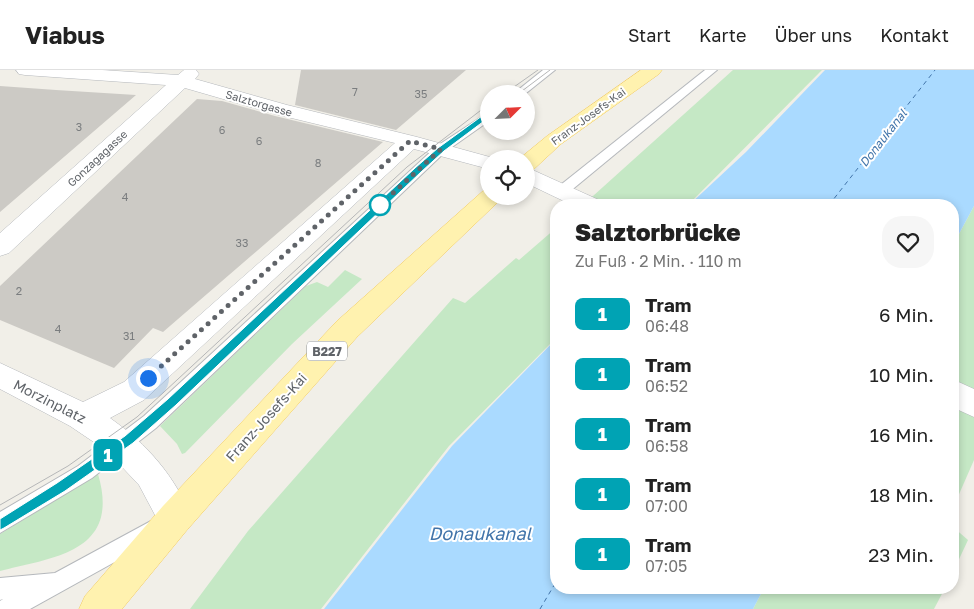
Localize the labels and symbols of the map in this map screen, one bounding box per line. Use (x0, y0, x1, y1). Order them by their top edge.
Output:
house number: 7 (352, 85, 358, 98)
north arrow (480, 85, 535, 140)
street label: Franz-Josefs-Kai (548, 85, 628, 147)
street label: Salztorgasse (224, 87, 294, 119)
house number: 35 (415, 87, 427, 100)
water label: Donaukanal (856, 105, 911, 170)
house number: 3 (76, 120, 82, 133)
house number: 6 (219, 123, 226, 136)
street label: Gonzagagasse (64, 127, 130, 189)
house number: 6 (256, 134, 263, 147)
house number: 8 (315, 156, 322, 169)
house number: 4 (122, 190, 129, 203)
unlabelled marker (369, 194, 391, 216)
house number: 33 (236, 236, 248, 249)
house number: 2 (16, 284, 22, 297)
house number: 4 (55, 322, 62, 335)
house number: 31 (123, 329, 135, 342)
road number: B227 (307, 342, 347, 360)
your location (136, 366, 161, 391)
street label: Franz-Josefs-Kai (222, 369, 310, 465)
street label: Morzinplatz (11, 375, 89, 427)
line badge: 1 (92, 439, 124, 471)
water label: Donaukanal (429, 522, 533, 544)

